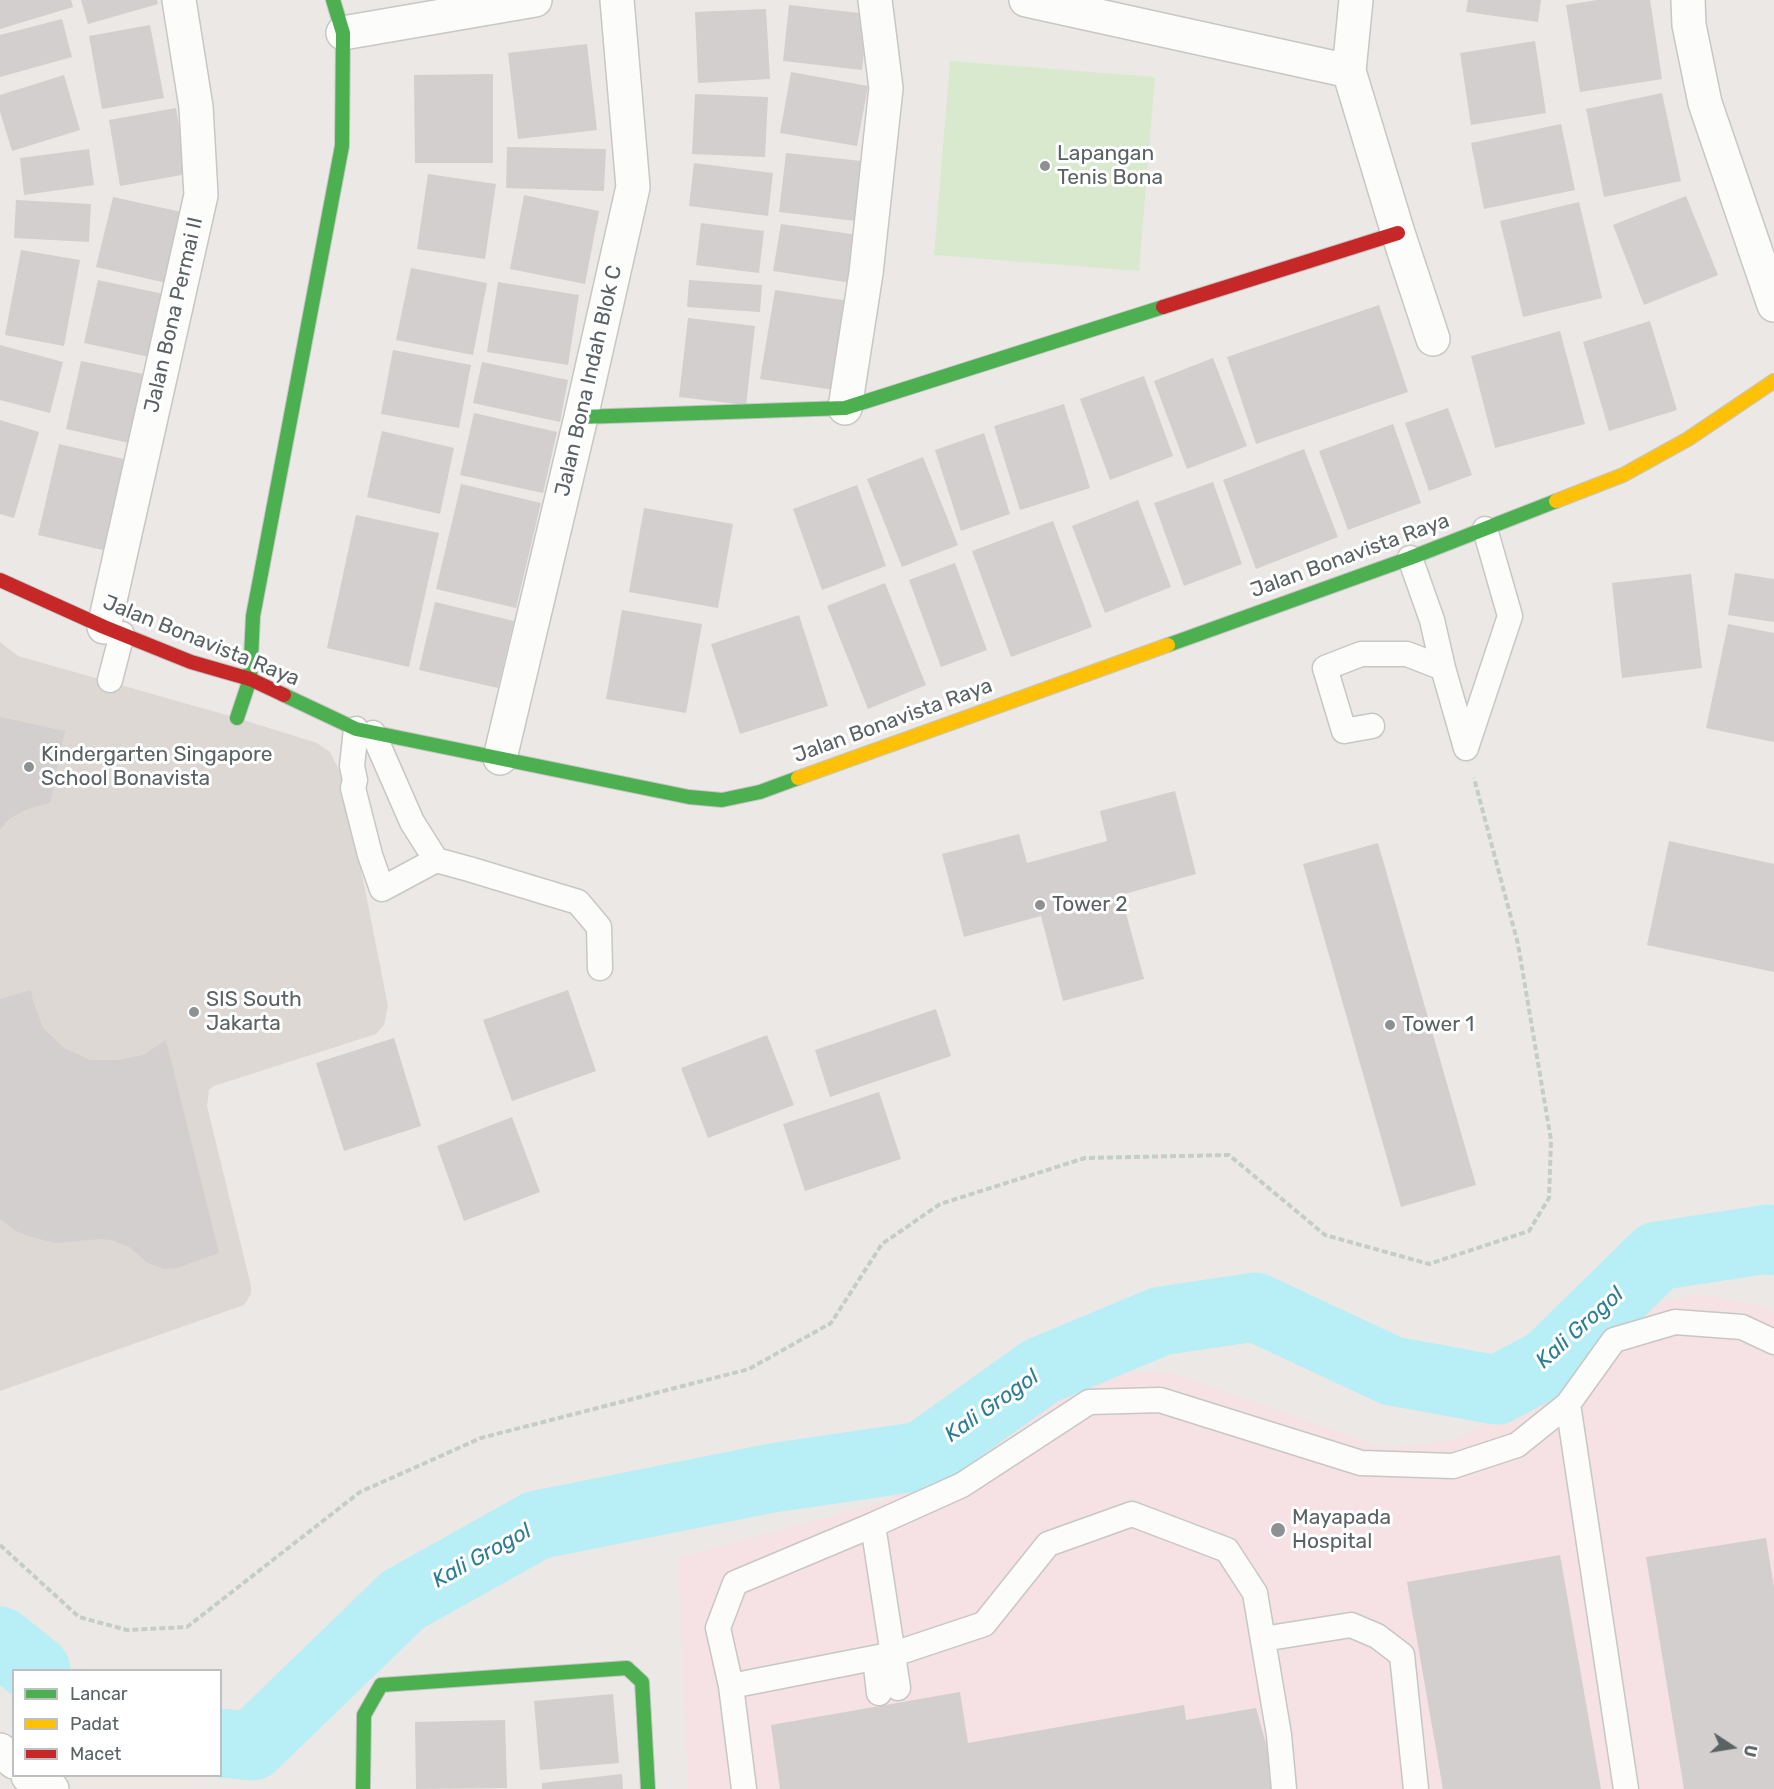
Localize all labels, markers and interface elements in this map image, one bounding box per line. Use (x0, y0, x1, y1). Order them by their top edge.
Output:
place label: Lapangan Tenis Bona (1057, 141, 1163, 191)
marker: Lapangan Tenis Bona (1038, 159, 1052, 173)
street label: Jalan Bona Permai II (139, 215, 209, 415)
street label: Jalan Bona Indah Blok C (550, 263, 628, 499)
street label: Jalan Bonavista Raya (1247, 508, 1453, 604)
street label: Jalan Bonavista Raya (99, 590, 303, 692)
street label: Jalan Bonavista Raya (790, 673, 996, 769)
place label: Kindergarten Singapore School Bonavista (41, 742, 272, 792)
marker: Kindergarten Singapore School Bonavista (22, 760, 36, 774)
place label: Tower 2 (1052, 892, 1128, 918)
marker: Tower 2 (1033, 898, 1047, 912)
place label: SIS South Jakarta (206, 987, 302, 1037)
marker: SIS South Jakarta (187, 1005, 201, 1019)
place label: Tower 1 (1402, 1012, 1474, 1038)
marker: Tower 1 (1383, 1018, 1397, 1032)
water label: Kali Grogol (1531, 1282, 1629, 1374)
water label: Kali Grogol (940, 1364, 1044, 1448)
place label: Mayapada Hospital (1292, 1505, 1391, 1555)
water label: Kali Grogol (428, 1518, 536, 1594)
marker: Mayapada Hospital (1269, 1521, 1287, 1539)
legend (12, 1669, 222, 1777)
text: Lancar (70, 1683, 128, 1705)
text: Padat (70, 1713, 119, 1735)
north arrow (1702, 1717, 1762, 1777)
text: Macet (70, 1743, 121, 1765)
text: U (1740, 1743, 1761, 1758)

